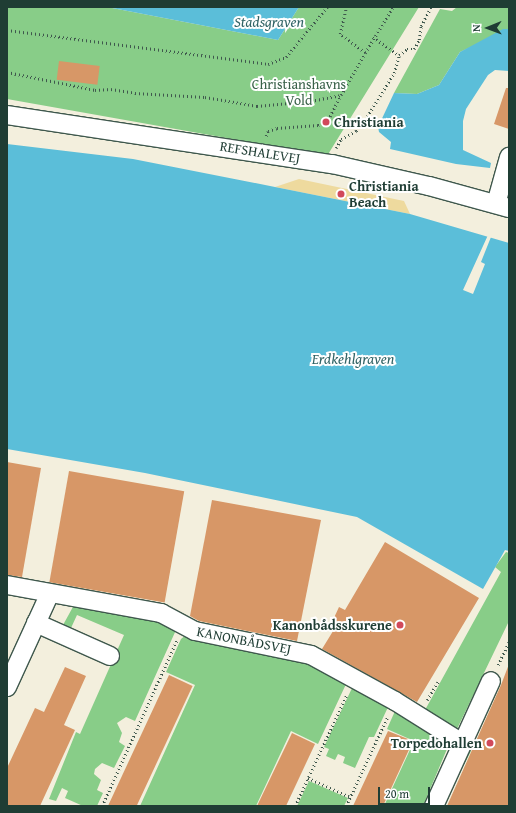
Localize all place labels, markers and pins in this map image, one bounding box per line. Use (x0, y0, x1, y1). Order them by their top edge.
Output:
place label: Christiania (334, 114, 404, 130)
marker: Christiania (321, 117, 331, 127)
place label: Christiania Beach (349, 178, 419, 210)
marker: Christiania Beach (336, 189, 346, 199)
place label: Kanonbådsskurene (273, 617, 392, 633)
marker: Kanonbådsskurene (395, 620, 405, 630)
place label: Torpedohallen (391, 735, 482, 751)
marker: Torpedohallen (485, 738, 495, 748)

